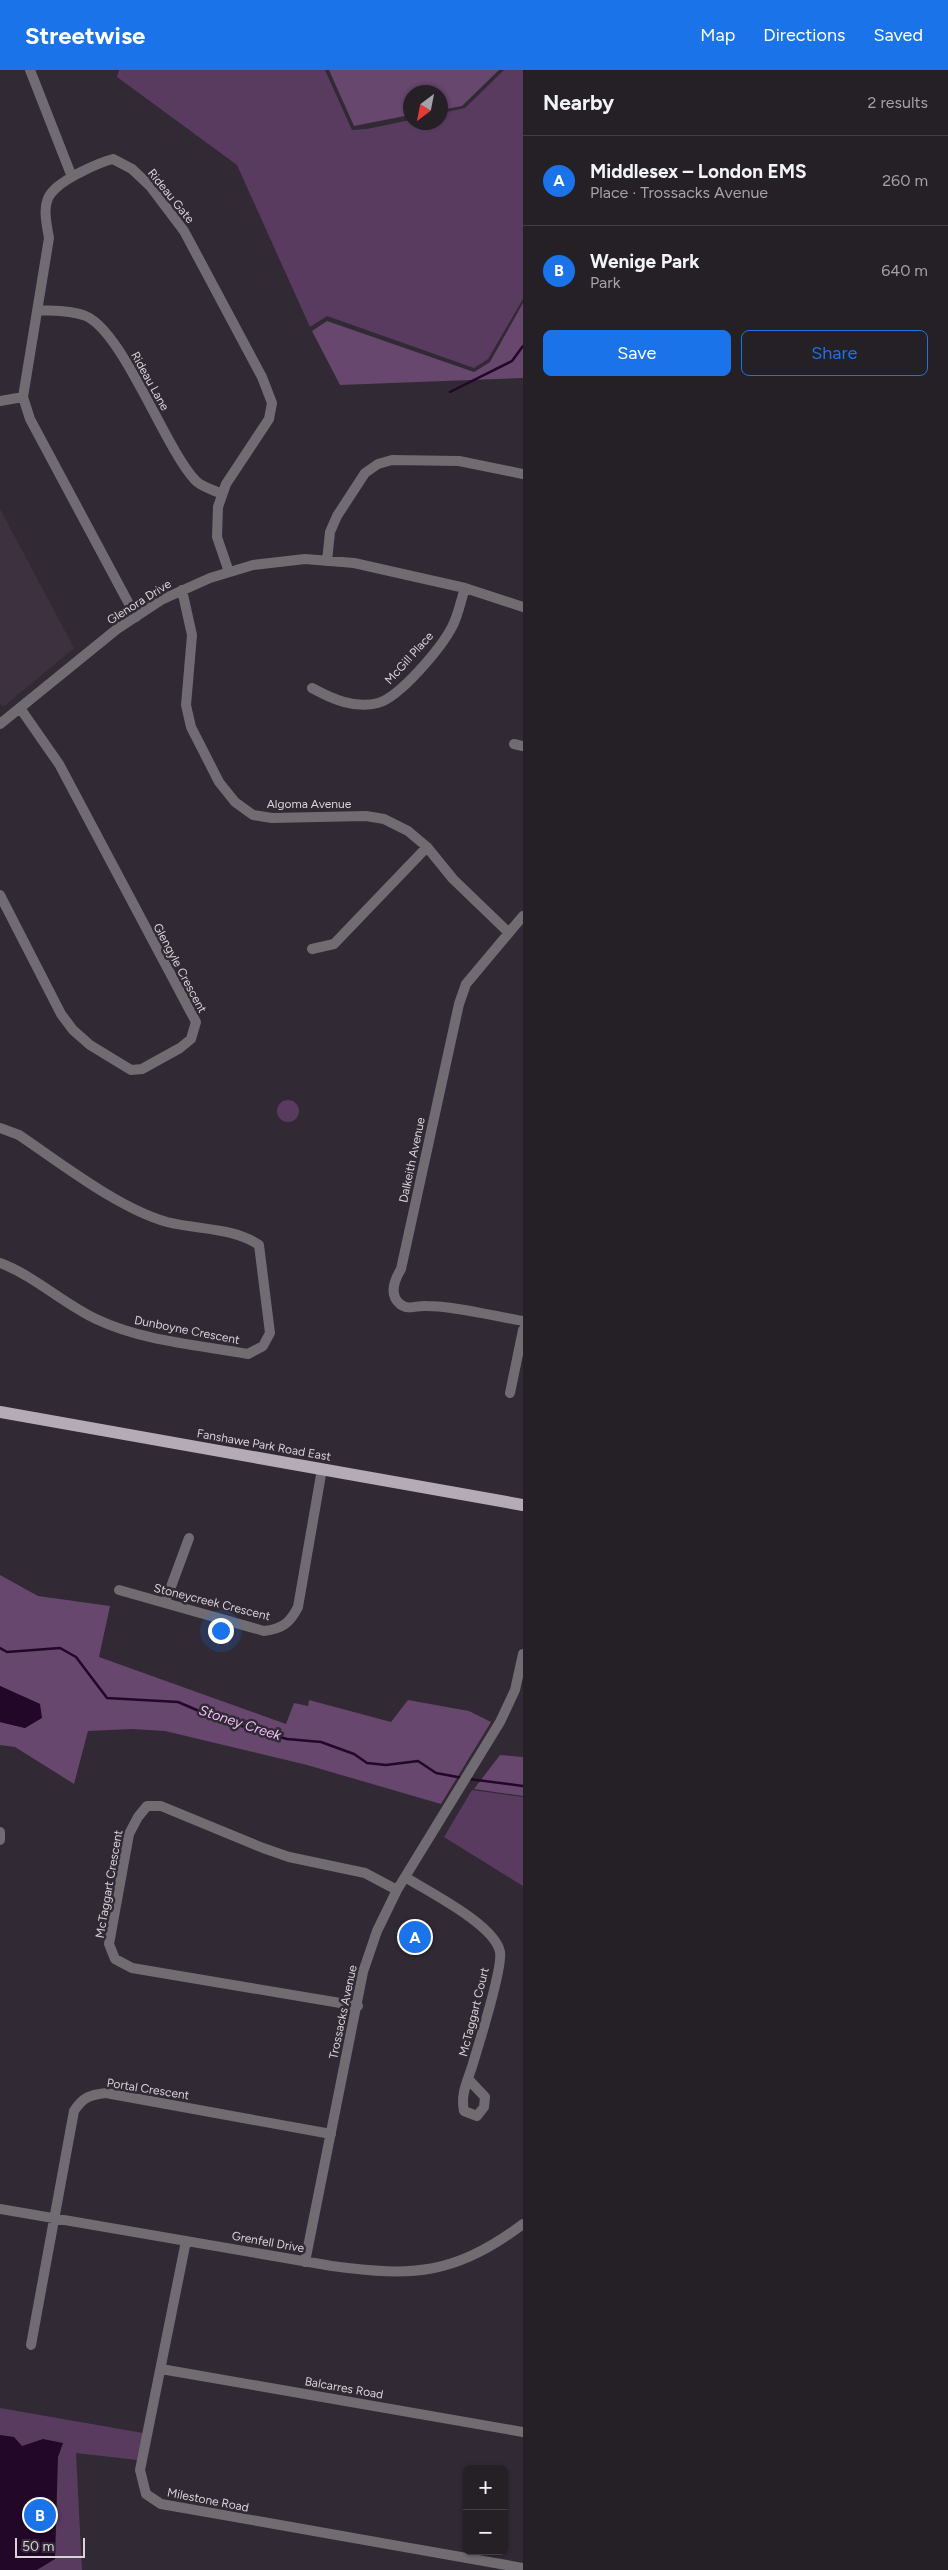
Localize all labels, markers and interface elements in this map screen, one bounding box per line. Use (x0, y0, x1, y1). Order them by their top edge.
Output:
text: Streetwise (25, 21, 145, 50)
text: Map (700, 24, 735, 46)
text: Directions (763, 24, 845, 46)
text: Saved (873, 24, 923, 46)
north arrow (403, 85, 448, 130)
text: Nearby (543, 90, 614, 115)
text: 2 results (868, 93, 928, 112)
text: Middlesex – London EMS (590, 160, 807, 183)
street label: Rideau Gate (145, 166, 197, 226)
text: A (553, 171, 565, 190)
text: 260 m (882, 171, 928, 190)
text: Place · Trossacks Avenue (590, 183, 768, 202)
text: Wenige Park (590, 250, 700, 273)
text: B (554, 261, 564, 280)
text: 640 m (881, 261, 928, 280)
text: Park (590, 273, 620, 292)
button: Save (543, 330, 731, 376)
button: Share (741, 330, 928, 376)
street label: Rideau Lane (128, 349, 172, 413)
street label: Glenora Drive (104, 577, 174, 627)
street label: McGill Place (382, 629, 436, 687)
street label: Algoma Avenue (267, 797, 352, 811)
street label: Glengyle Crescent (150, 921, 210, 1016)
street label: Dalkeith Avenue (396, 1116, 428, 1204)
street label: Dunboyne Crescent (133, 1313, 241, 1347)
street label: Fanshawe Park Road East (196, 1426, 333, 1464)
street label: Stoneycreek Crescent (152, 1581, 272, 1623)
your location (208, 1618, 234, 1644)
water label: Stoney Creek (197, 1702, 284, 1745)
street label: McTaggart Crescent (93, 1828, 125, 1939)
pin: A (399, 1918, 431, 1956)
street label: Trossacks Avenue (326, 1963, 360, 2060)
street label: McTaggart Court (456, 1966, 492, 2058)
street label: Portal Crescent (106, 2076, 191, 2102)
street label: Grenfell Drive (231, 2229, 306, 2255)
street label: Balcarres Road (304, 2374, 384, 2402)
map controls (463, 2465, 508, 2555)
button: + (463, 2465, 508, 2510)
street label: Milestone Road (166, 2485, 250, 2515)
pin: B (24, 2496, 56, 2534)
button: − (463, 2510, 508, 2555)
scale bar (15, 2535, 85, 2558)
text: 50 m (22, 2538, 54, 2555)

